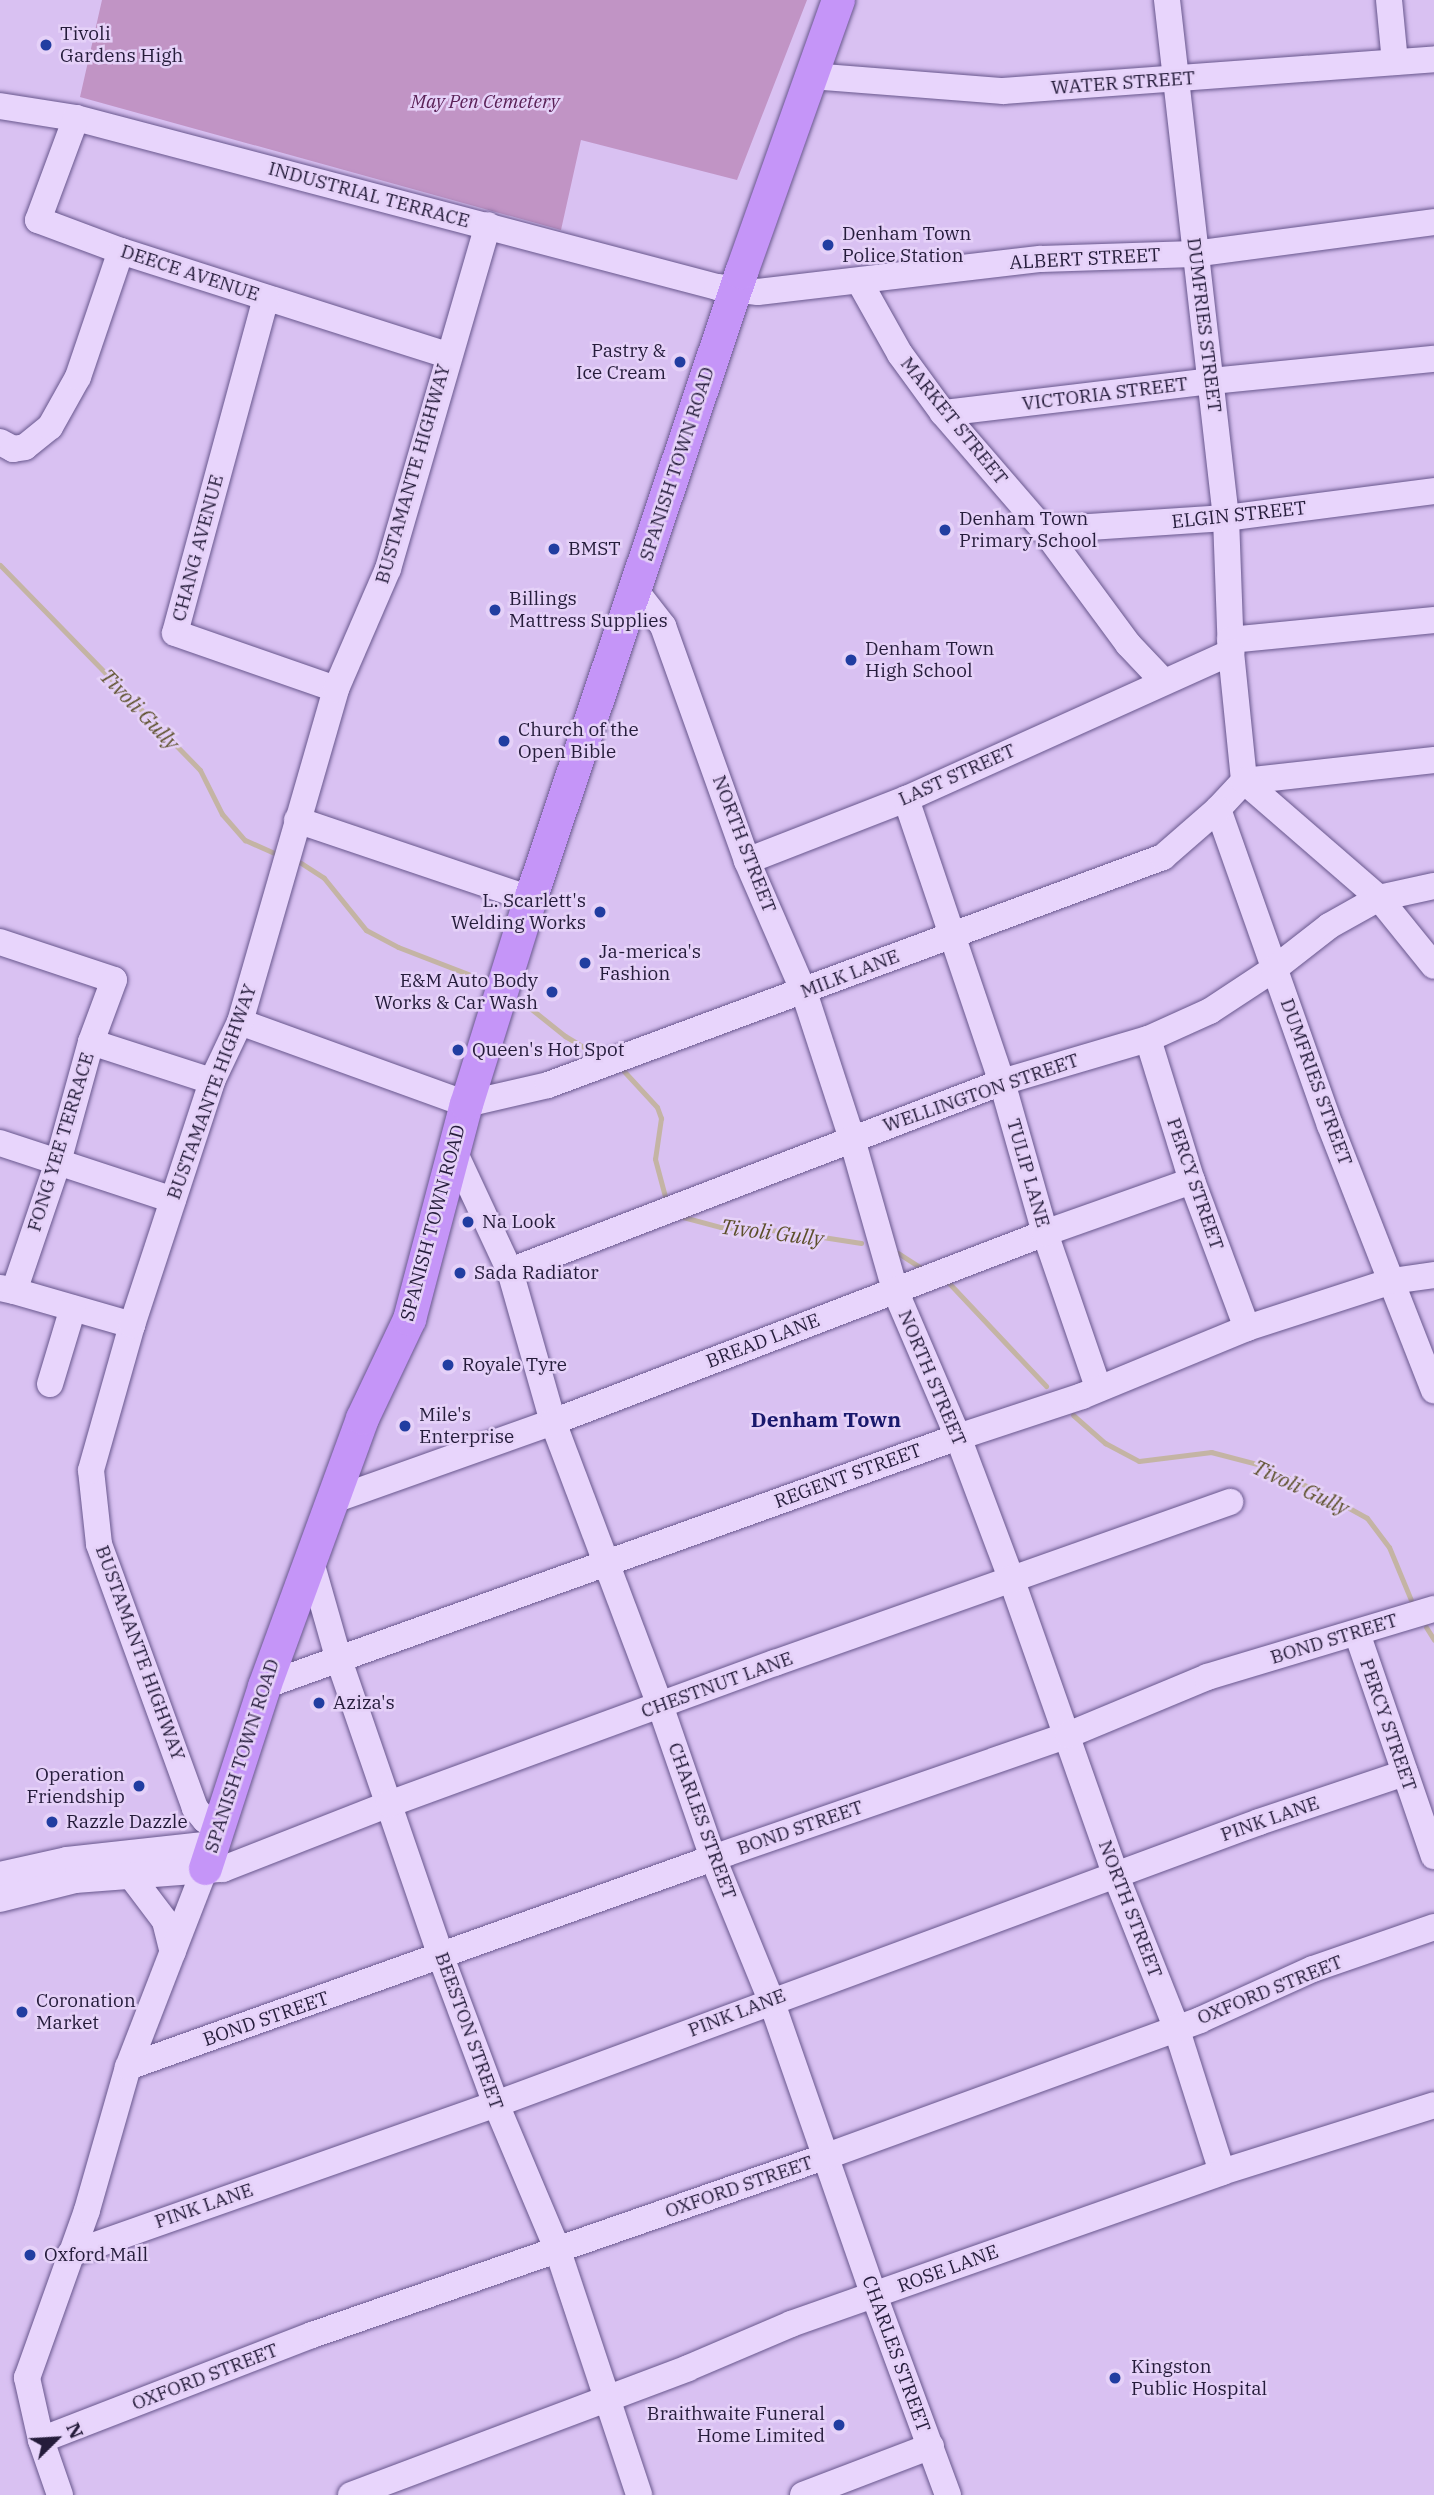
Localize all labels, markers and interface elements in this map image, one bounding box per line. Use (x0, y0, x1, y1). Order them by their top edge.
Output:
place label: Tivoli Gardens High (60, 23, 183, 67)
marker: Tivoli Gardens High (38, 37, 54, 53)
street label: WATER STREET (1050, 67, 1196, 99)
park label: May Pen Cemetery (411, 91, 559, 113)
street label: INDUSTRIAL TERRACE (266, 157, 472, 233)
place label: Denham Town Police Station (842, 223, 972, 267)
street label: DUMFRIES STREET (1182, 236, 1226, 414)
marker: Denham Town Police Station (820, 237, 836, 253)
street label: DEECE AVENUE (118, 240, 262, 306)
street label: ALBERT STREET (1009, 244, 1161, 274)
place label: Pastry & Ice Cream (576, 340, 666, 384)
street label: MARKET STREET (896, 353, 1012, 489)
marker: Pastry & Ice Cream (672, 354, 688, 370)
street label: BUSTAMANTE HIGHWAY (371, 362, 455, 586)
street label: SPANISH TOWN ROAD (635, 364, 719, 564)
street label: VICTORIA STREET (1021, 373, 1189, 415)
street label: CHANG AVENUE (167, 472, 229, 624)
street label: ELGIN STREET (1170, 497, 1308, 533)
place label: Denham Town Primary School (959, 508, 1097, 552)
marker: Denham Town Primary School (937, 522, 953, 538)
place label: BMST (568, 538, 621, 560)
marker: BMST (546, 541, 562, 557)
place label: Billings Mattress Supplies (509, 588, 668, 632)
marker: Billings Mattress Supplies (487, 602, 503, 618)
place label: Denham Town High School (865, 638, 995, 682)
marker: Denham Town High School (843, 652, 859, 668)
water label: Tivoli Gully (95, 663, 185, 755)
place label: Church of the Open Bible (518, 719, 639, 763)
marker: Church of the Open Bible (496, 733, 512, 749)
street label: LAST STREET (895, 739, 1019, 811)
street label: NORTH STREET (707, 772, 781, 916)
place label: L. Scarlett's Welding Works (451, 890, 586, 934)
marker: L. Scarlett's Welding Works (592, 904, 608, 920)
place label: Ja-merica's Fashion (599, 941, 701, 985)
street label: MILK LANE (797, 945, 903, 1003)
marker: Ja-merica's Fashion (577, 955, 593, 971)
place label: E&M Auto Body Works & Car Wash (375, 970, 538, 1014)
street label: BUSTAMANTE HIGHWAY (162, 981, 262, 1203)
marker: E&M Auto Body Works & Car Wash (544, 984, 560, 1000)
street label: DUMFRIES STREET (1275, 996, 1357, 1168)
place label: Queen's Hot Spot (472, 1039, 624, 1061)
marker: Queen's Hot Spot (450, 1042, 466, 1058)
street label: WELLINGTON STREET (880, 1049, 1082, 1137)
street label: FONG YEE TERRACE (23, 1050, 99, 1234)
street label: PERCY STREET (1162, 1115, 1228, 1253)
street label: TULIP LANE (1002, 1116, 1054, 1230)
street label: SPANISH TOWN ROAD (396, 1122, 470, 1324)
place label: Na Look (482, 1211, 555, 1233)
water label: Tivoli Gully (719, 1213, 825, 1251)
marker: Na Look (460, 1214, 476, 1230)
place label: Sada Radiator (474, 1262, 599, 1284)
marker: Sada Radiator (452, 1265, 468, 1281)
street label: NORTH STREET (893, 1307, 971, 1449)
street label: BREAD LANE (703, 1309, 823, 1373)
place label: Royale Tyre (462, 1354, 567, 1376)
marker: Royale Tyre (440, 1357, 456, 1373)
place label: Mile's Enterprise (419, 1404, 514, 1448)
district label: Denham Town (751, 1406, 901, 1432)
marker: Mile's Enterprise (397, 1418, 413, 1434)
street label: REGENT STREET (771, 1439, 925, 1513)
water label: Tivoli Gully (1249, 1454, 1353, 1520)
street label: BUSTAMANTE HIGHWAY (90, 1542, 190, 1764)
street label: BOND STREET (1268, 1609, 1400, 1669)
street label: CHESTNUT LANE (638, 1647, 796, 1723)
street label: SPANISH TOWN ROAD (200, 1656, 284, 1856)
street label: PERCY STREET (1355, 1656, 1421, 1794)
place label: Aziza's (333, 1692, 395, 1714)
marker: Aziza's (311, 1695, 327, 1711)
street label: CHARLES STREET (663, 1740, 741, 1902)
place label: Operation Friendship (27, 1764, 125, 1808)
marker: Operation Friendship (131, 1778, 147, 1794)
street label: PINK LANE (1218, 1792, 1322, 1846)
street label: BOND STREET (734, 1796, 866, 1860)
place label: Razzle Dazzle (66, 1811, 188, 1833)
marker: Razzle Dazzle (44, 1814, 60, 1830)
street label: NORTH STREET (1093, 1837, 1167, 1981)
street label: BEESTON STREET (430, 1949, 508, 2113)
street label: OXFORD STREET (1194, 1950, 1346, 2030)
street label: PINK LANE (685, 1984, 789, 2042)
street label: BOND STREET (200, 1987, 332, 2051)
place label: Coronation Market (36, 1990, 136, 2034)
marker: Coronation Market (14, 2004, 30, 2020)
street label: OXFORD STREET (662, 2151, 816, 2223)
street label: PINK LANE (152, 2179, 256, 2233)
street label: ROSE LANE (895, 2240, 1001, 2298)
place label: Oxford Mall (44, 2244, 148, 2266)
marker: Oxford Mall (22, 2247, 38, 2263)
street label: CHARLES STREET (857, 2273, 935, 2435)
street label: OXFORD STREET (129, 2339, 281, 2415)
place label: Kingston Public Hospital (1131, 2356, 1267, 2400)
marker: Kingston Public Hospital (1105, 2368, 1125, 2388)
place label: Braithwaite Funeral Home Limited (647, 2403, 825, 2447)
north arrow (21, 2404, 91, 2474)
marker: Braithwaite Funeral Home Limited (831, 2417, 847, 2433)
text: N (61, 2419, 89, 2442)

